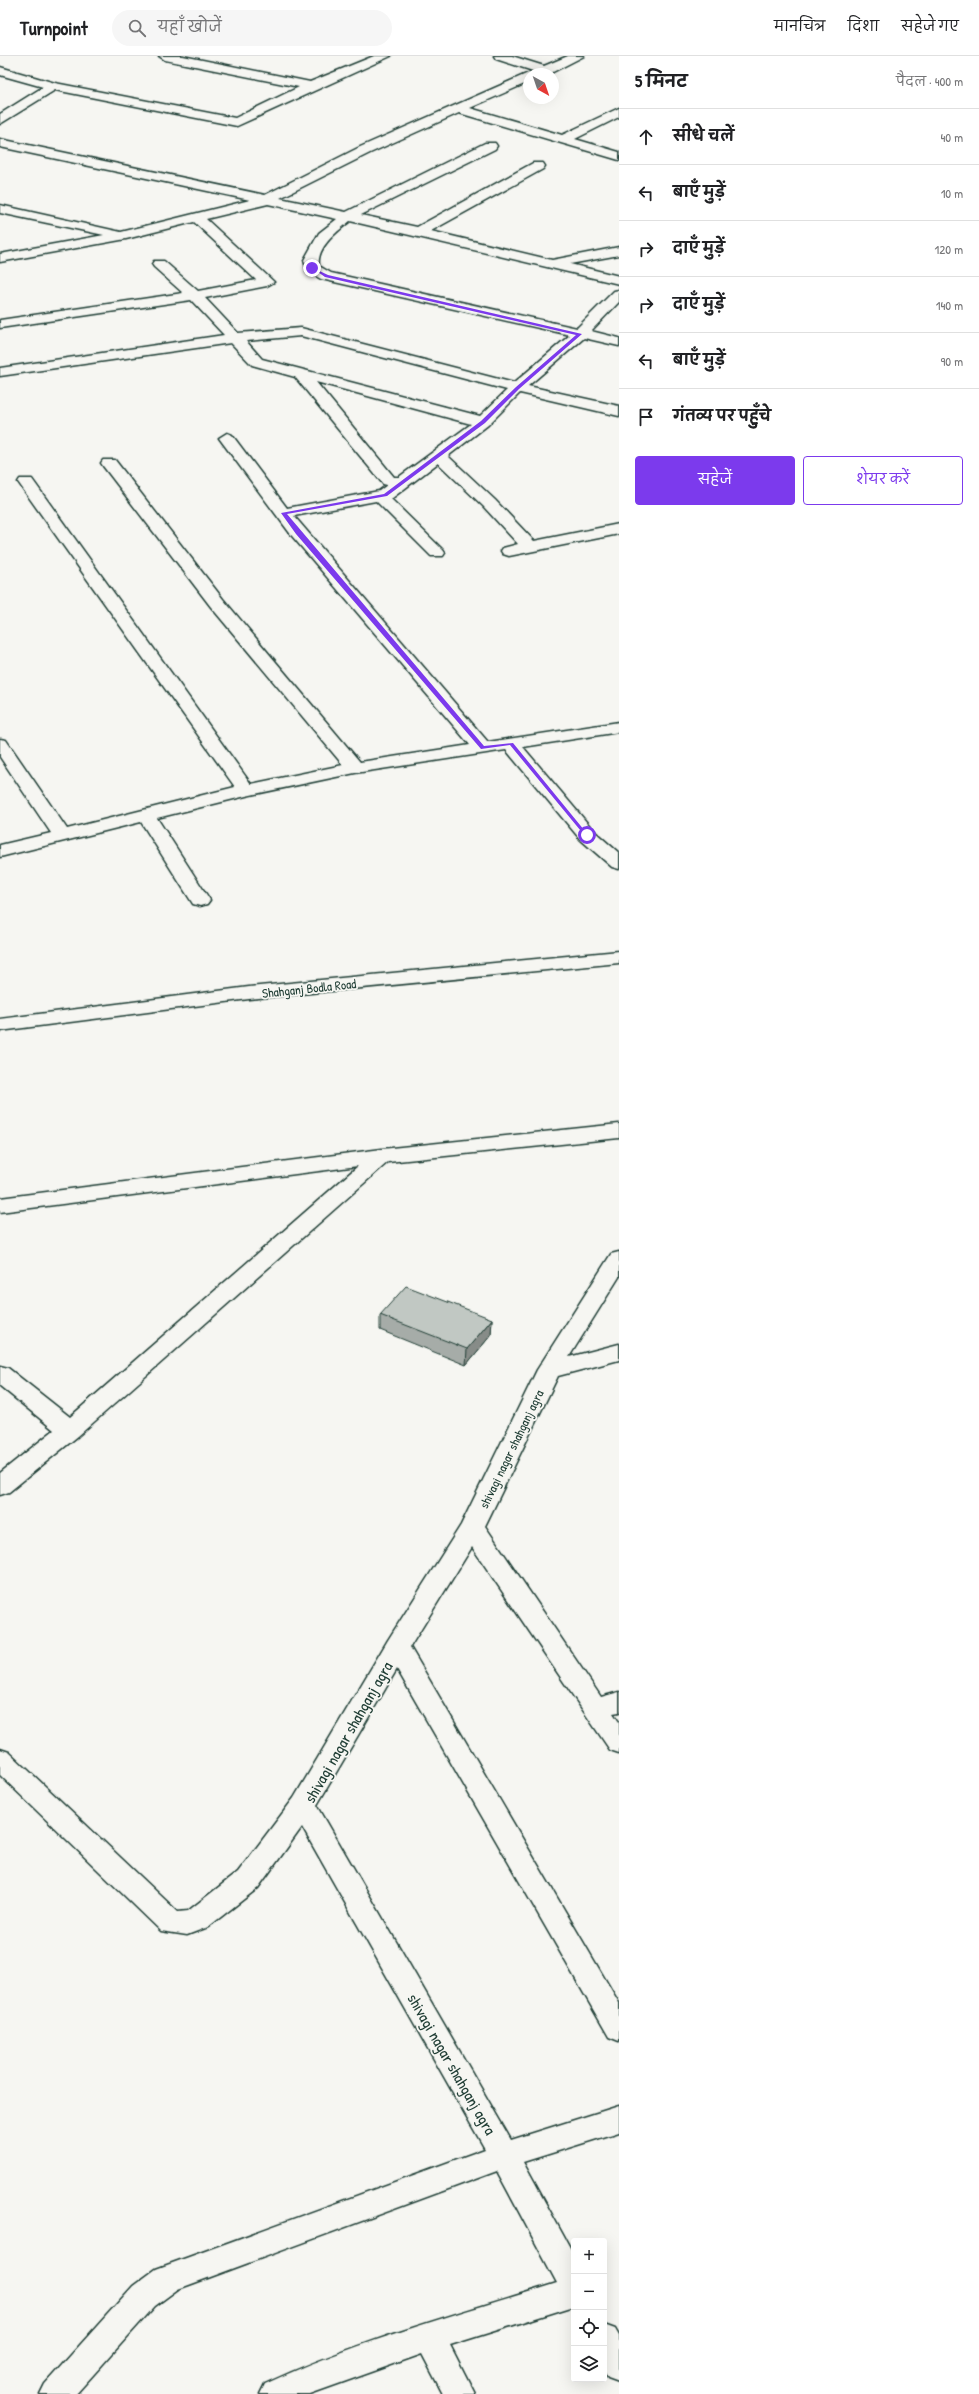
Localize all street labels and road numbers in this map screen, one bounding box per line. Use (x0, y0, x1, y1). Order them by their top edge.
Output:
street label: Shahganj Bodla Road (261, 974, 357, 1002)
street label: shivagi nagar shahganj agra (474, 1387, 548, 1511)
street label: shivagi nagar shahganj agra (298, 1657, 398, 1807)
street label: shivagi nagar shahganj agra (402, 1989, 502, 2139)

